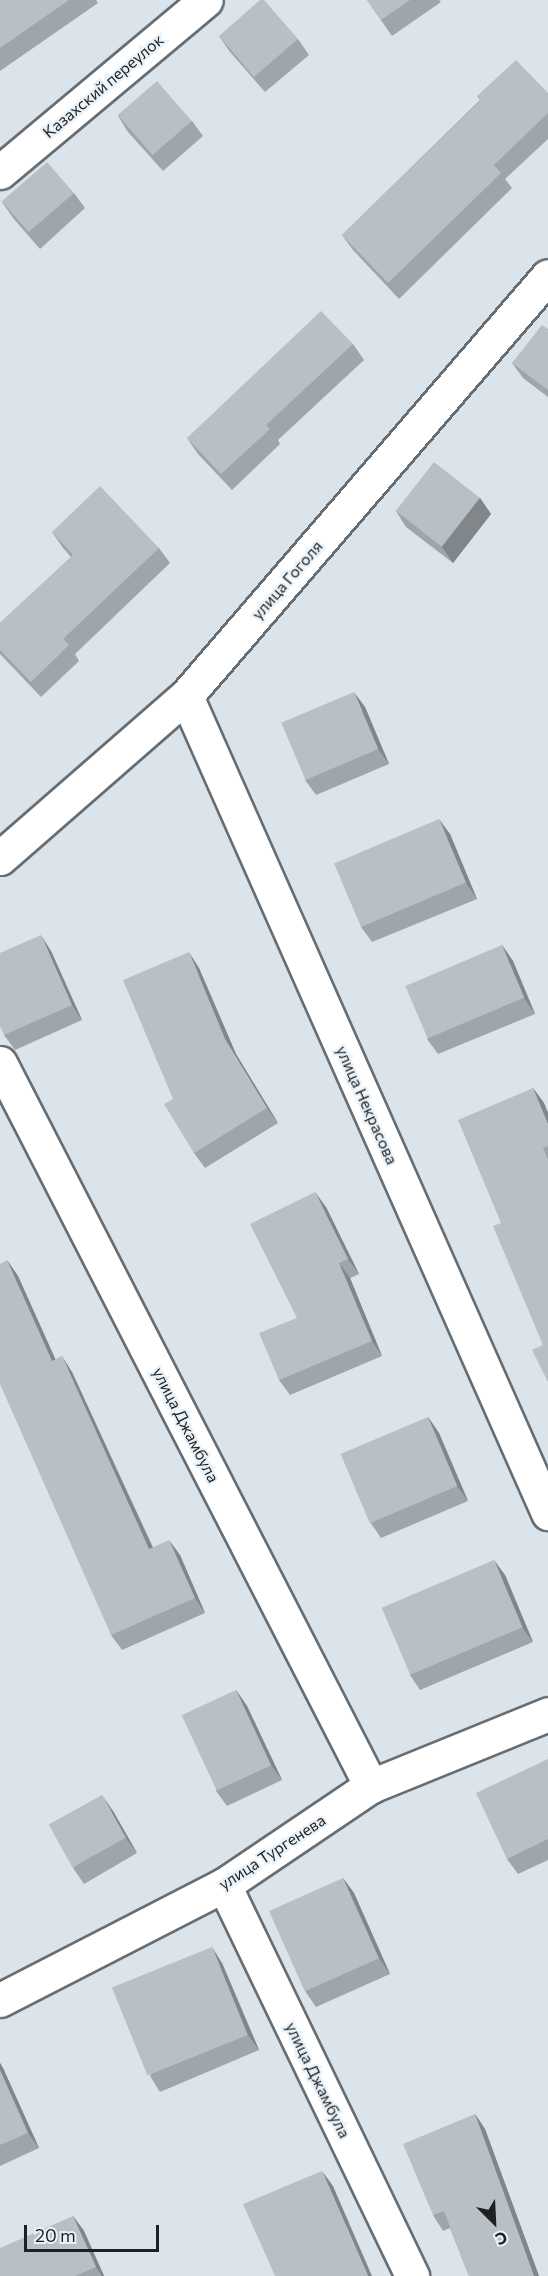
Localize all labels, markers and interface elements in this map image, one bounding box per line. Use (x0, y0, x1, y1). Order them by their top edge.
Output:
street label: Казахский переулок (39, 30, 167, 142)
street label: улица Гоголя (248, 537, 326, 623)
street label: улица Некрасова (332, 1043, 402, 1167)
street label: улица Джамбула (149, 1364, 223, 1486)
street label: улица Тургенева (215, 1810, 329, 1894)
street label: улица Джамбула (282, 2019, 354, 2141)
north arrow (464, 2192, 524, 2252)
scale bar (27, 2213, 162, 2251)
text: 20 m (35, 2224, 76, 2246)
text: С (493, 2228, 510, 2250)

